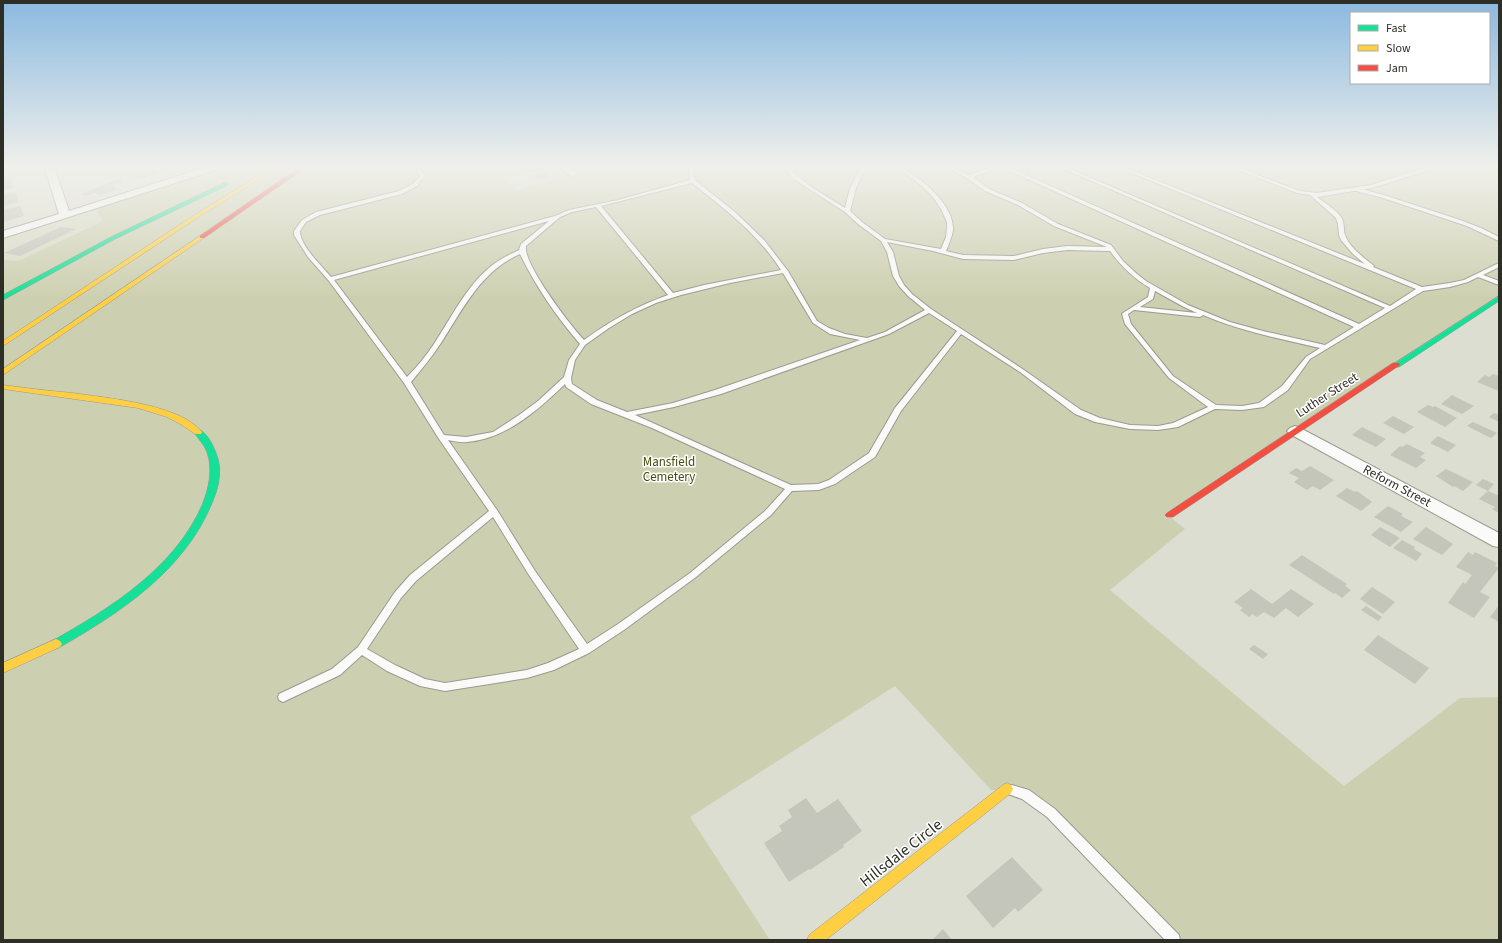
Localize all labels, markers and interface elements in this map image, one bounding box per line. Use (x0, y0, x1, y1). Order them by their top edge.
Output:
legend (1350, 12, 1490, 84)
text: Fast (1386, 20, 1406, 37)
text: Slow (1386, 40, 1411, 57)
text: Jam (1386, 60, 1408, 77)
street label: Luther Street (1292, 368, 1362, 422)
park label: Mansfield Cemetery (643, 453, 695, 486)
street label: Reform Street (1360, 460, 1435, 512)
street label: Hillsdale Circle (855, 814, 947, 892)

